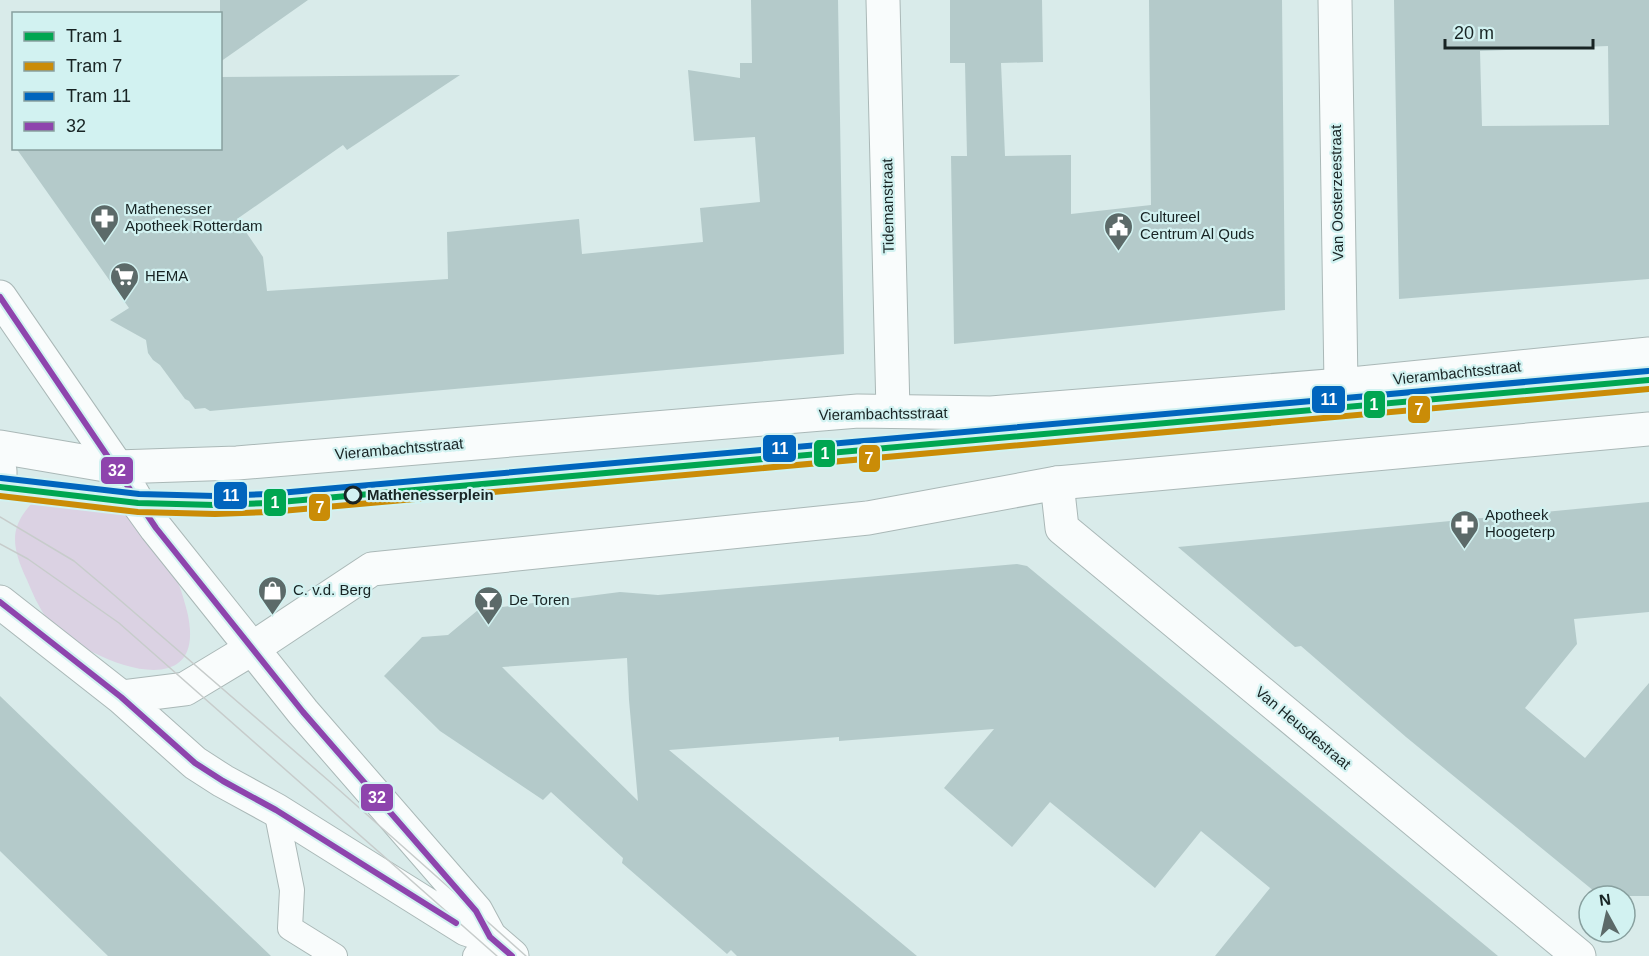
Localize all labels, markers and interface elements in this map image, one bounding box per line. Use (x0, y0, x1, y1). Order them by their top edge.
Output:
legend (12, 12, 222, 150)
scale bar (1445, 12, 1594, 50)
text: 20 m (1454, 23, 1494, 43)
text: Tram 1 (66, 26, 122, 46)
text: Tram 7 (66, 56, 122, 76)
text: Tram 11 (66, 86, 131, 106)
text: 32 (66, 116, 86, 136)
street label: Van Oosterzeestraat (1327, 124, 1346, 261)
street label: Tidemanstraat (878, 157, 897, 254)
place label: Mathenesser Apotheek Rotterdam (125, 200, 263, 234)
pharmacy icon: Mathenesser Apotheek Rotterdam (88, 202, 120, 244)
place label: Cultureel Centrum Al Quds (1140, 208, 1254, 242)
public building icon: Cultureel Centrum Al Quds (1103, 210, 1135, 252)
supermarket icon: HEMA (108, 260, 140, 302)
place label: HEMA (145, 267, 188, 284)
street label: Vierambachtsstraat (1392, 357, 1523, 388)
line badge: 11 (1311, 385, 1346, 414)
line badge: 1 (1363, 390, 1386, 419)
text: 11 (1321, 391, 1338, 408)
line badge: 7 (1407, 395, 1431, 424)
text: 1 (1370, 396, 1379, 413)
text: 7 (1415, 401, 1424, 418)
street label: Vierambachtsstraat (818, 404, 948, 423)
street label: Vierambachtsstraat (334, 434, 465, 463)
line badge: 11 (762, 434, 797, 463)
line badge: 1 (813, 439, 836, 468)
text: 11 (772, 440, 789, 457)
line badge: 7 (858, 444, 881, 473)
text: 1 (821, 445, 830, 462)
text: 7 (865, 450, 874, 467)
line badge: 32 (100, 456, 134, 485)
text: 32 (108, 462, 126, 479)
line badge: 11 (213, 481, 248, 510)
marker: Mathenesserplein (344, 486, 362, 504)
place label: Mathenesserplein (367, 486, 494, 503)
text: 11 (223, 487, 240, 504)
line badge: 1 (263, 488, 287, 517)
line badge: 7 (308, 493, 331, 522)
text: 1 (271, 494, 280, 511)
text: 7 (316, 499, 325, 516)
place label: Apotheek Hoogeterp (1485, 506, 1555, 540)
pharmacy icon: Apotheek Hoogeterp (1448, 508, 1480, 550)
shop icon: C. v.d. Berg (256, 574, 288, 616)
place label: C. v.d. Berg (293, 581, 371, 598)
bar icon: De Toren (472, 584, 504, 626)
place label: De Toren (509, 591, 570, 608)
street label: Van Heusdestraat (1252, 683, 1355, 773)
line badge: 32 (360, 783, 394, 812)
text: 32 (368, 789, 386, 806)
north arrow (1577, 884, 1637, 944)
text: N (1598, 890, 1612, 909)

